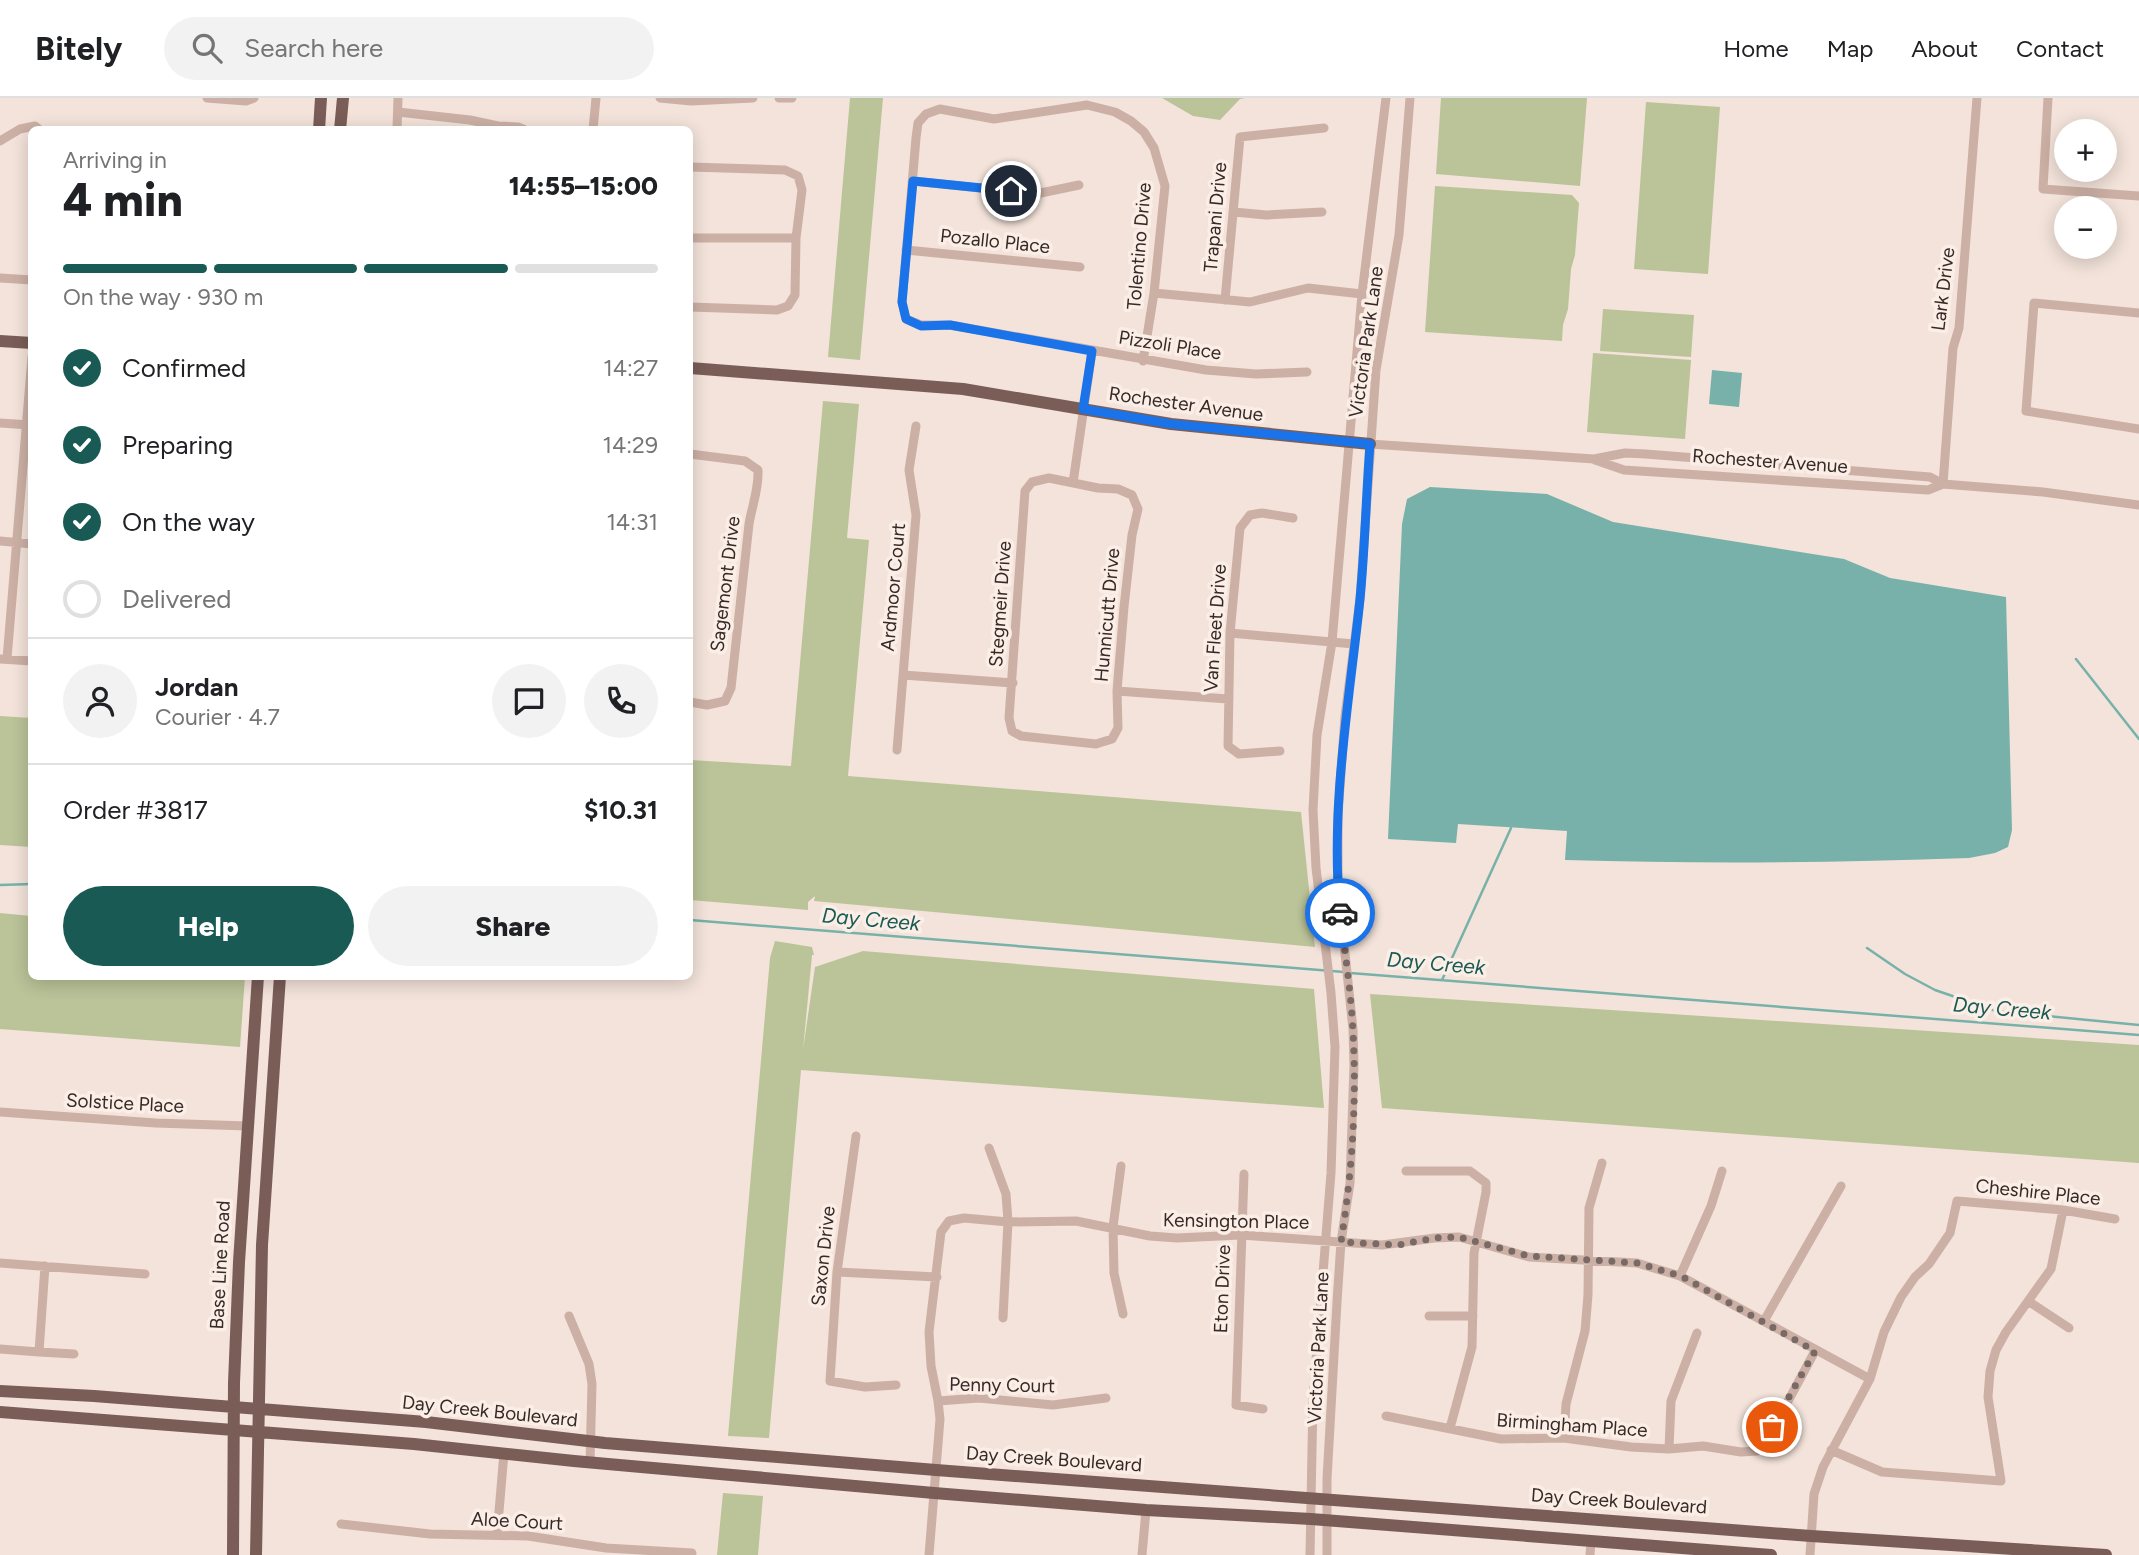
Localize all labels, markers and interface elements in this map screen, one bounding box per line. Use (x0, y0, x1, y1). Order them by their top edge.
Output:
search box (164, 17, 654, 80)
text: Bitely (35, 29, 122, 68)
icon: search (188, 29, 226, 67)
text: Search here (244, 32, 383, 64)
text: Home (1723, 34, 1789, 63)
text: Map (1827, 34, 1873, 63)
text: About (1911, 34, 1978, 63)
text: Contact (2016, 34, 2104, 63)
map controls (2054, 119, 2117, 259)
button: + (2054, 119, 2117, 182)
text: Arriving in (63, 146, 167, 174)
pin (981, 161, 1041, 221)
street label: Trapani Drive (1199, 161, 1231, 273)
text: 14:55–15:00 (509, 170, 658, 202)
text: 4 min (63, 172, 183, 228)
icon: home (992, 172, 1030, 210)
street label: Tolentino Drive (1122, 182, 1156, 310)
button: − (2054, 196, 2117, 259)
street label: Pozallo Place (939, 224, 1051, 258)
street label: Lark Drive (1926, 246, 1960, 332)
street label: Victoria Park Lane (1344, 265, 1388, 419)
text: On the way · 930 m (63, 283, 263, 311)
street label: Pizzoli Place (1117, 326, 1223, 364)
icon: check (63, 349, 101, 387)
text: Confirmed (122, 352, 246, 384)
text: 14:27 (603, 354, 658, 382)
street label: Rochester Avenue (1107, 382, 1265, 426)
icon: check (63, 426, 101, 464)
text: Preparing (122, 429, 233, 461)
text: 14:29 (603, 431, 658, 459)
street label: Rochester Avenue (1691, 444, 1849, 478)
icon: check (63, 503, 101, 541)
text: On the way (122, 506, 255, 538)
text: 14:31 (606, 508, 658, 536)
street label: Sagemont Drive (705, 515, 745, 653)
street label: Ardmoor Court (876, 522, 910, 652)
street label: Stegmeir Drive (984, 540, 1016, 668)
street label: Hunnicutt Drive (1090, 547, 1124, 683)
street label: Van Fleet Drive (1199, 563, 1231, 693)
text: Delivered (122, 583, 231, 615)
button: person (63, 664, 137, 738)
button: chat (492, 664, 566, 738)
button: phone (584, 664, 658, 738)
text: Jordan (155, 671, 238, 703)
text: Courier · 4.7 (155, 703, 280, 731)
text: Order #3817 (63, 794, 208, 826)
text: $10.31 (584, 794, 658, 826)
courier (1305, 878, 1375, 948)
button: Help (63, 886, 354, 966)
button: Share (368, 886, 658, 966)
icon: car (1321, 894, 1359, 932)
water label: Day Creek (821, 902, 922, 936)
water label: Day Creek (1386, 946, 1487, 980)
water label: Day Creek (1952, 991, 2053, 1025)
street label: Solstice Place (65, 1088, 185, 1118)
street label: Cheshire Place (1974, 1174, 2102, 1210)
street label: Base Line Road (205, 1200, 235, 1330)
street label: Saxon Drive (806, 1205, 840, 1307)
street label: Kensington Place (1163, 1208, 1309, 1234)
street label: Eton Drive (1209, 1244, 1235, 1334)
street label: Victoria Park Lane (1303, 1271, 1333, 1425)
street label: Penny Court (949, 1373, 1055, 1397)
street label: Day Creek Boulevard (401, 1390, 579, 1432)
pin (1742, 1397, 1802, 1457)
street label: Birmingham Place (1496, 1408, 1648, 1442)
icon: bag (1753, 1408, 1791, 1446)
street label: Day Creek Boulevard (965, 1441, 1143, 1477)
street label: Day Creek Boulevard (1530, 1483, 1708, 1519)
street label: Aloe Court (470, 1507, 564, 1535)

